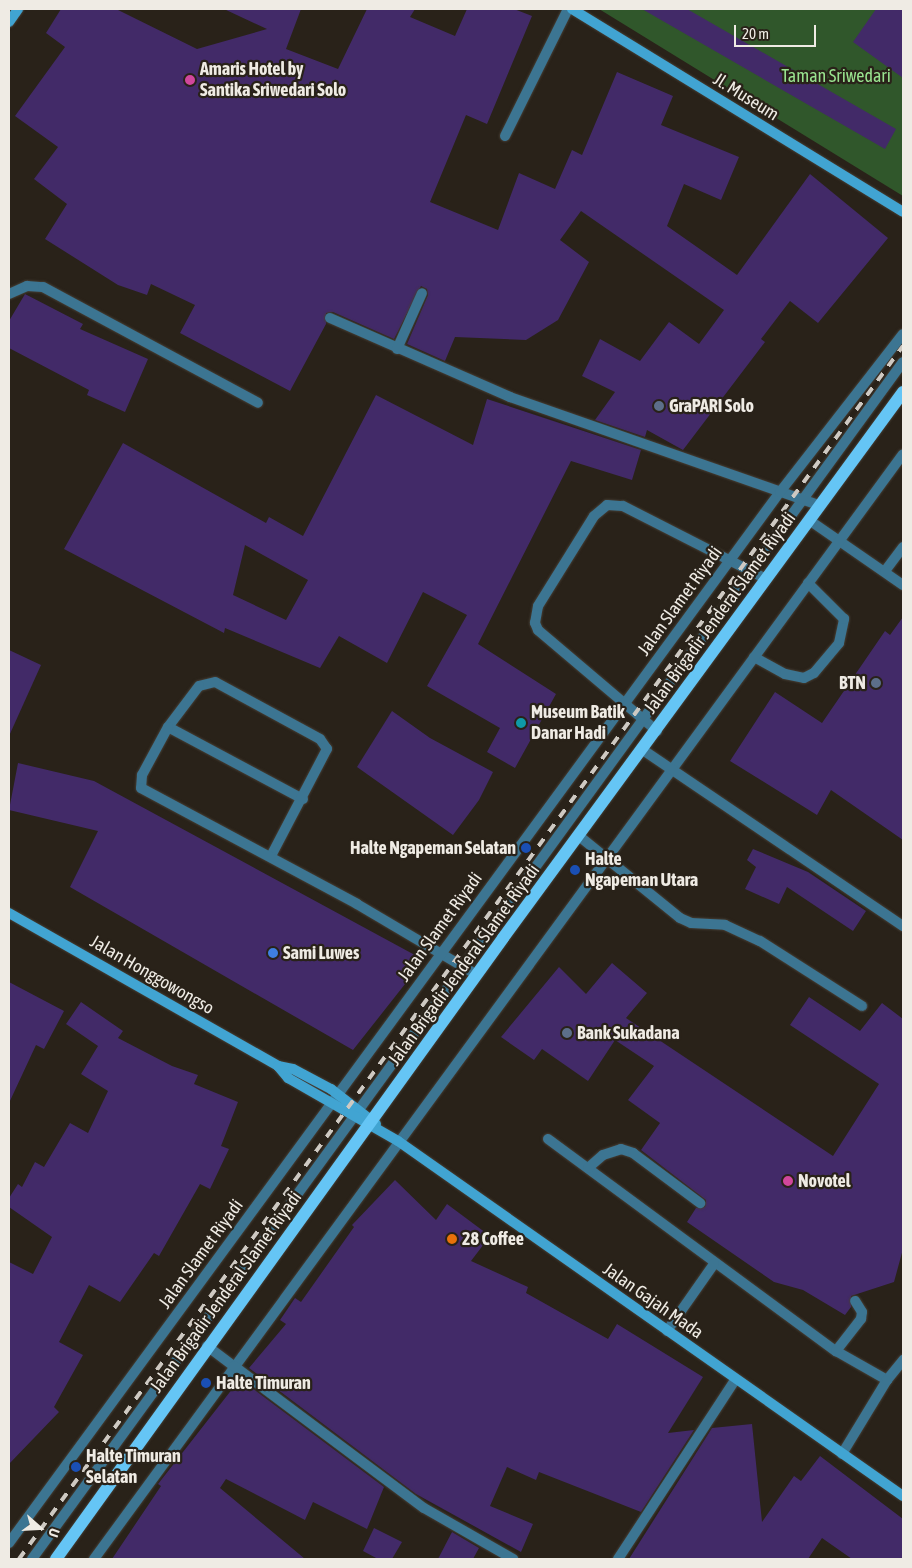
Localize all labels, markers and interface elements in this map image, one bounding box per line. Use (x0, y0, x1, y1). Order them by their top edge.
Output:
scale bar (737, 15, 820, 47)
text: 20 m (742, 25, 769, 42)
place label: Amaris Hotel by Santika Sriwedari Solo (200, 59, 346, 102)
park label: Taman Sriwedari (781, 65, 891, 87)
street label: Jl. Museum (709, 68, 783, 126)
marker: Amaris Hotel by Santika Sriwedari Solo (184, 74, 196, 86)
place label: GraPARI Solo (669, 395, 754, 417)
marker: GraPARI Solo (653, 400, 665, 412)
street label: Jalan Brigadir Jenderal Slamet Riyadi (640, 508, 800, 718)
street label: Jalan Slamet Riyadi (633, 542, 727, 660)
place label: BTN (839, 672, 866, 694)
marker: BTN (870, 677, 882, 689)
place label: Museum Batik Danar Hadi (531, 702, 625, 744)
marker: Museum Batik Danar Hadi (515, 717, 527, 729)
place label: Halte Ngapeman Selatan (350, 837, 516, 859)
marker: Halte Ngapeman Selatan (520, 842, 532, 854)
place label: Halte Ngapeman Utara (585, 849, 698, 892)
street label: Jalan Brigadir Jenderal Slamet Riyadi (384, 860, 544, 1070)
marker: Halte Ngapeman Utara (569, 864, 581, 876)
street label: Jalan Slamet Riyadi (393, 868, 487, 986)
street label: Jalan Honggowongso (86, 931, 218, 1019)
place label: Sami Luwes (283, 942, 359, 964)
marker: Sami Luwes (267, 947, 279, 959)
place label: Bank Sukadana (577, 1022, 680, 1044)
marker: Bank Sukadana (561, 1027, 573, 1039)
place label: Novotel (798, 1170, 851, 1192)
marker: Novotel (782, 1175, 794, 1187)
street label: Jalan Brigadir Jenderal Slamet Riyadi (146, 1187, 306, 1397)
street label: Jalan Slamet Riyadi (154, 1195, 248, 1313)
place label: 28 Coffee (462, 1228, 524, 1250)
marker: 28 Coffee (446, 1233, 458, 1245)
street label: Jalan Gajah Mada (599, 1258, 707, 1344)
place label: Halte Timuran (216, 1372, 311, 1394)
marker: Halte Timuran (200, 1377, 212, 1389)
place label: Halte Timuran Selatan (86, 1446, 181, 1488)
marker: Halte Timuran Selatan (70, 1461, 82, 1473)
north arrow (15, 1503, 65, 1553)
text: U (45, 1526, 63, 1539)

